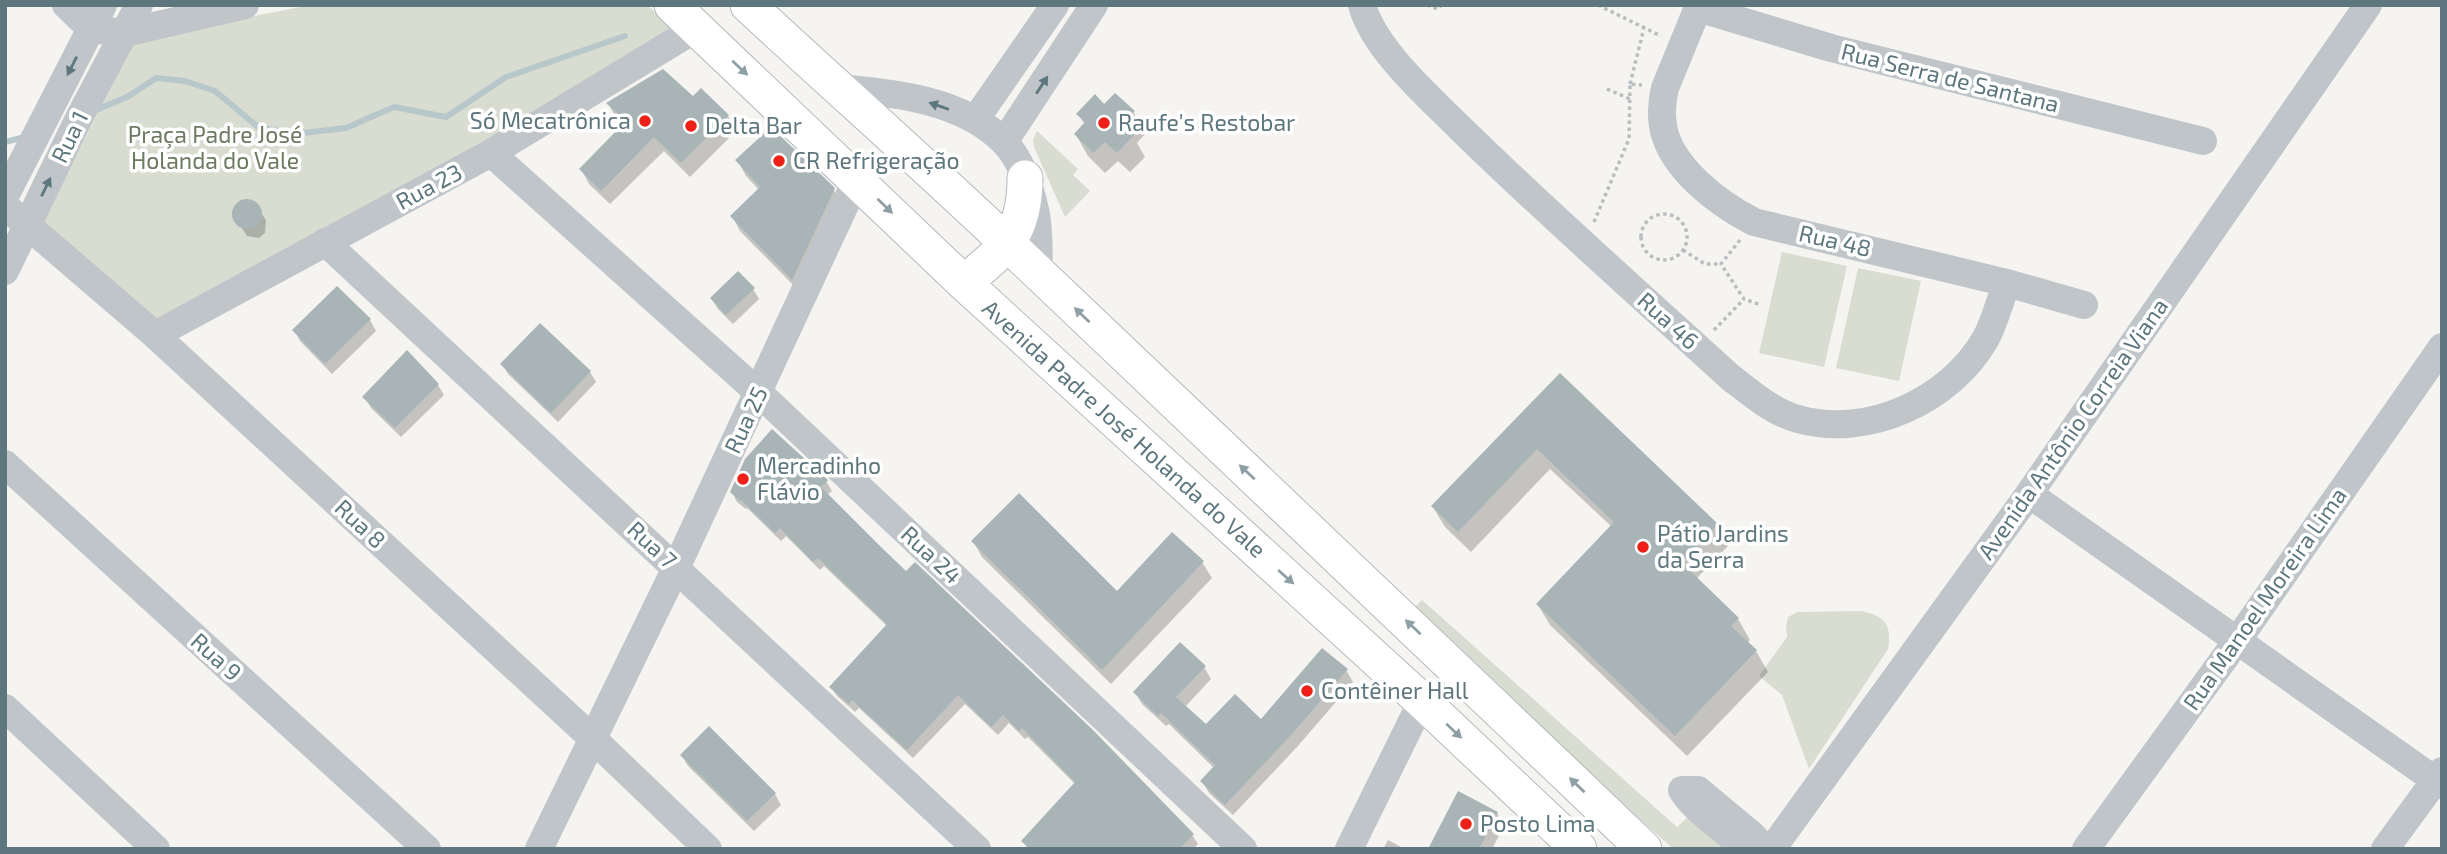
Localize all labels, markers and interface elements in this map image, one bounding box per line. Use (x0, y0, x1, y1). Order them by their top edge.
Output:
street label: Rua Serra de Santana (1838, 36, 2062, 118)
one-way arrow (67, 56, 78, 76)
one-way arrow (731, 60, 748, 76)
one-way arrow (1035, 75, 1048, 95)
one-way arrow (928, 100, 949, 111)
street label: Rua 1 (45, 106, 94, 167)
place label: Só Mecatrônica (470, 106, 631, 134)
place label: Raufe's Restobar (1118, 108, 1295, 136)
place label: Delta Bar (705, 111, 802, 139)
marker: Só Mecatrônica (637, 113, 653, 129)
marker: Raufe's Restobar (1096, 115, 1112, 131)
marker: Delta Bar (683, 118, 699, 134)
park label: Praça Padre José Holanda do Vale (128, 120, 302, 174)
place label: CR Refrigeração (793, 146, 959, 175)
marker: CR Refrigeração (771, 153, 787, 169)
street label: Rua 23 (391, 157, 466, 215)
one-way arrow (40, 177, 51, 197)
one-way arrow (876, 198, 893, 214)
street label: Rua 48 (1796, 218, 1874, 262)
street label: Rua 46 (1632, 286, 1705, 355)
street label: Avenida Antônio Correia Viana (1971, 292, 2173, 564)
street label: Avenida Padre José Holanda do Vale (977, 293, 1272, 563)
one-way arrow (1073, 307, 1090, 324)
street label: Rua 25 (718, 382, 773, 457)
place label: Mercadinho Flávio (757, 451, 881, 505)
one-way arrow (1239, 464, 1256, 480)
marker: Mercadinho Flávio (735, 471, 751, 487)
street label: Rua Manoel Moreira Lima (2177, 482, 2352, 715)
street label: Rua 8 (330, 493, 392, 554)
street label: Rua 7 (622, 515, 683, 574)
street label: Rua 24 (896, 519, 968, 589)
place label: Pátio Jardins da Serra (1657, 519, 1789, 573)
marker: Pátio Jardins da Serra (1635, 539, 1651, 555)
one-way arrow (1277, 569, 1295, 585)
one-way arrow (1405, 620, 1422, 636)
street label: Rua 9 (186, 626, 248, 686)
place label: Contêiner Hall (1321, 676, 1469, 704)
marker: Contêiner Hall (1299, 683, 1315, 699)
one-way arrow (1445, 722, 1462, 738)
one-way arrow (1569, 777, 1586, 793)
place label: Posto Lima (1480, 809, 1595, 837)
marker: Posto Lima (1458, 816, 1474, 832)

